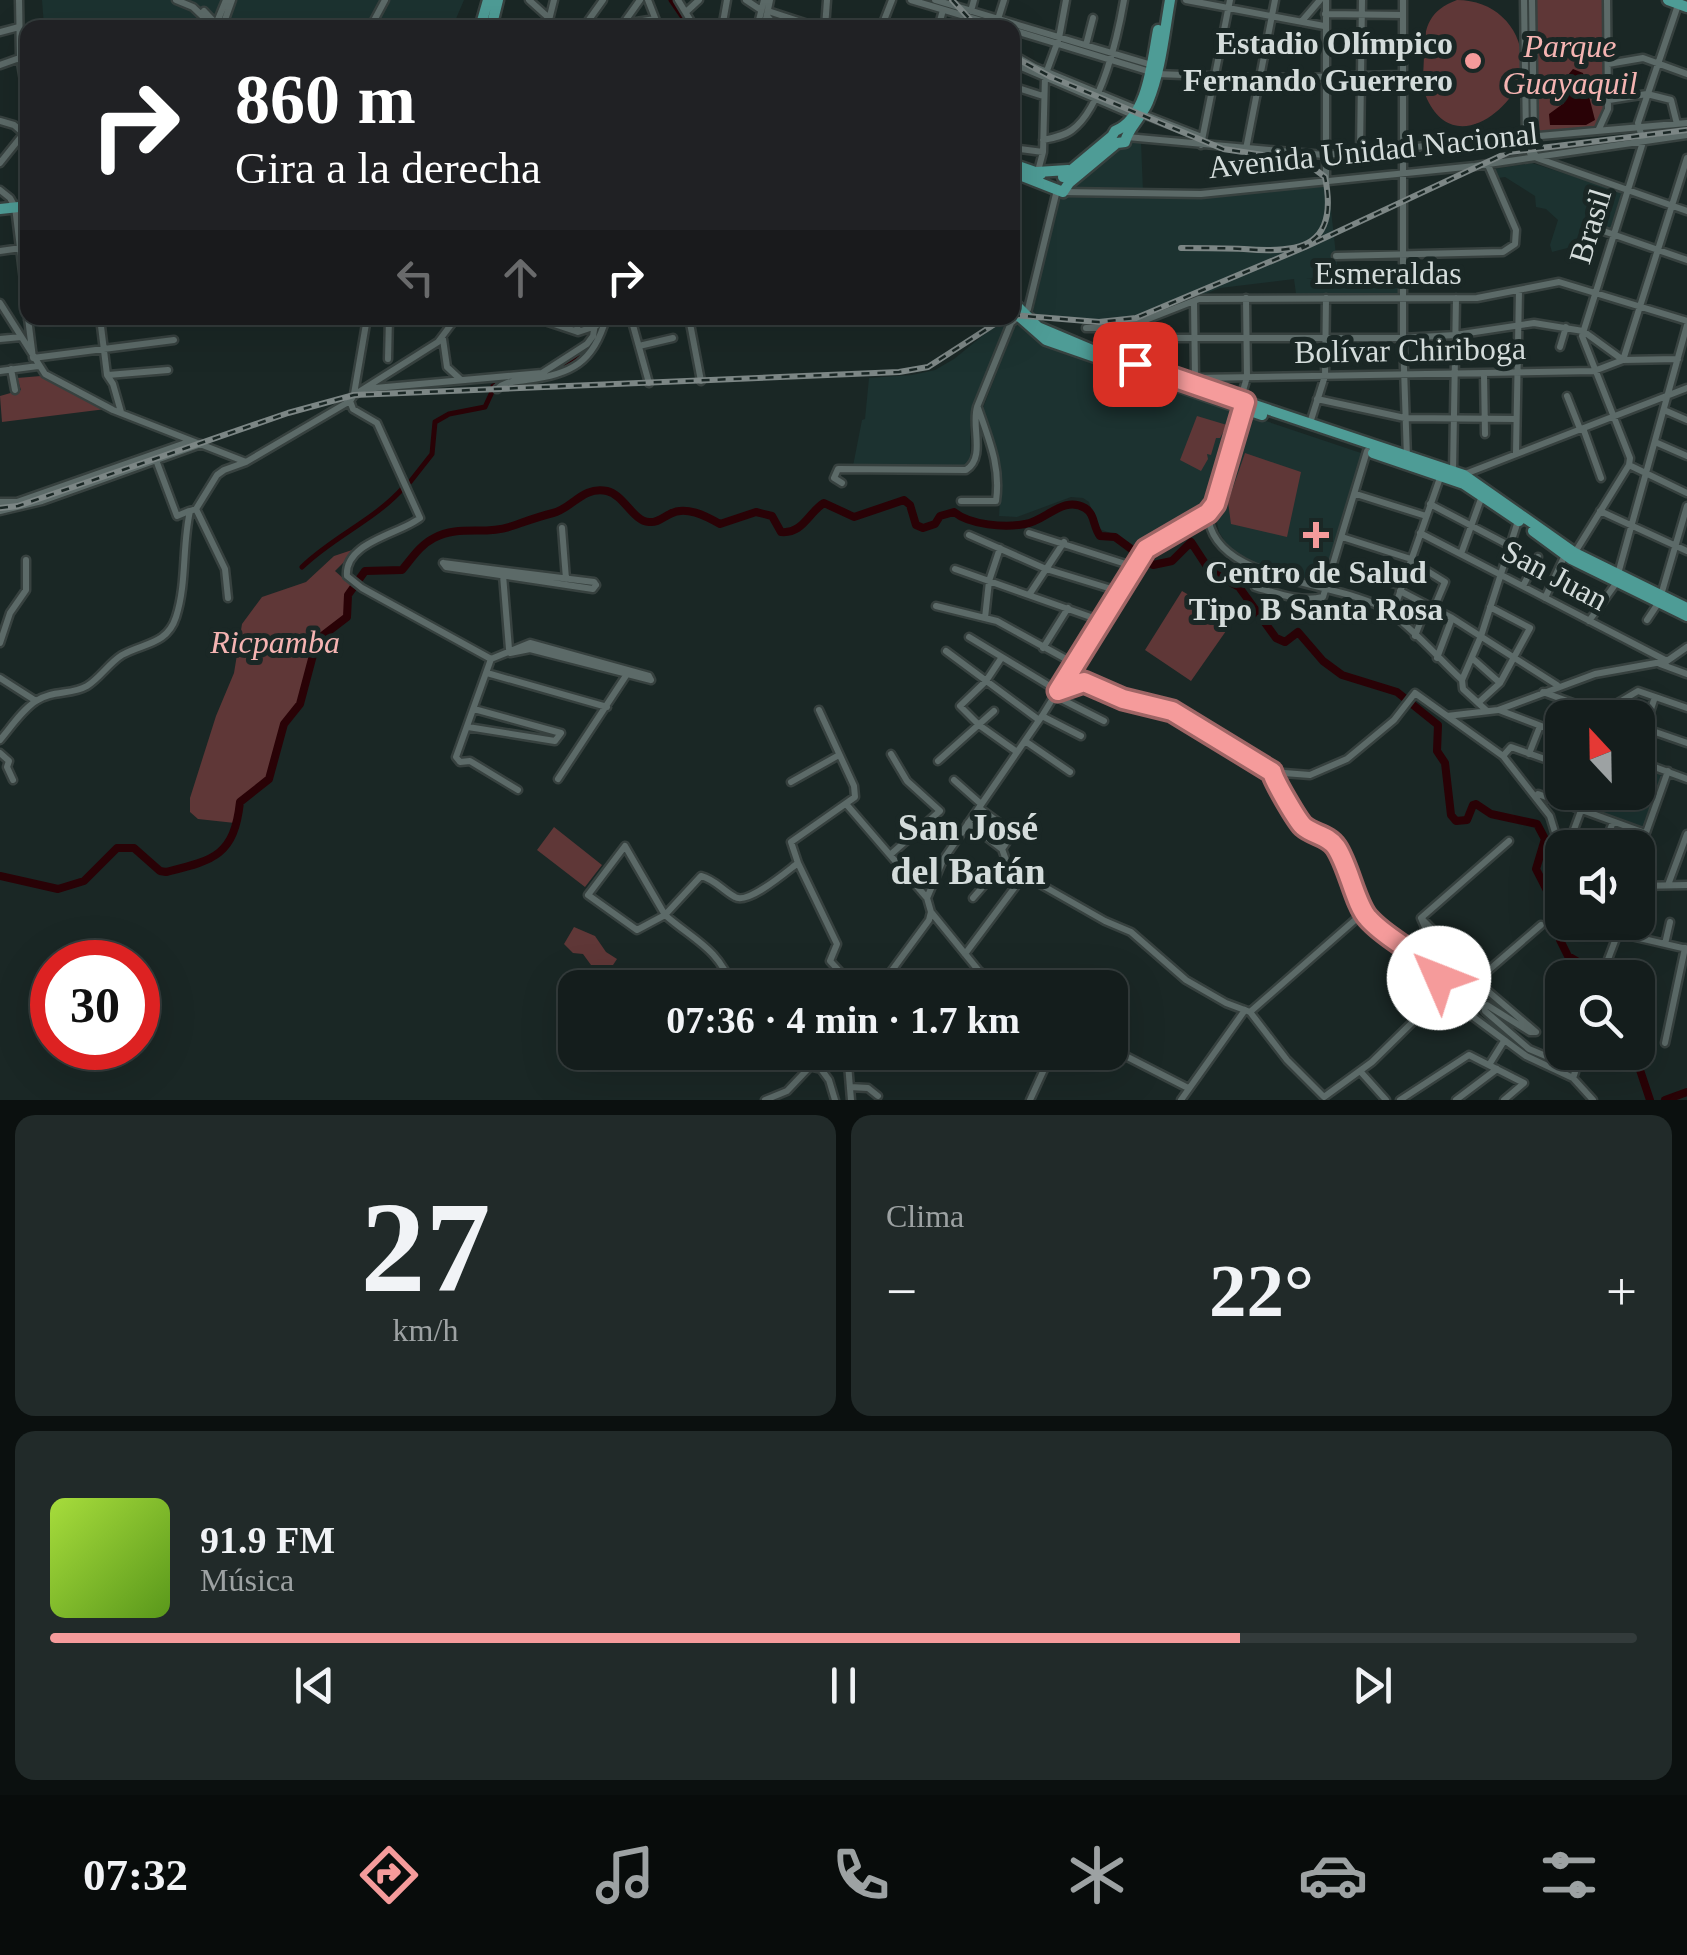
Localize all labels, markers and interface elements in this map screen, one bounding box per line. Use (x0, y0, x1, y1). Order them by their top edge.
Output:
place label: Estadio Olímpico Fernando Guerrero (1183, 25, 1453, 98)
park label: Parque Guayaquil (1502, 28, 1638, 101)
marker: Estadio Olímpico Fernando Guerrero (1462, 50, 1484, 72)
icon: right (70, 60, 200, 190)
text: 860 m (235, 61, 416, 138)
street label: Avenida Unidad Nacional (1206, 115, 1540, 185)
text: Gira a la derecha (235, 143, 541, 193)
street label: Brasil (1562, 184, 1618, 268)
icon: left (388, 250, 443, 305)
icon: ahead (493, 250, 548, 305)
icon: right (598, 250, 653, 305)
street label: Esmeraldas (1314, 255, 1462, 291)
pin (1093, 322, 1178, 407)
street label: Bolívar Chiriboga (1294, 330, 1526, 370)
icon: arrive (1108, 337, 1163, 392)
marker: Centro de Salud Tipo B Santa Rosa (1303, 522, 1329, 548)
street label: San Juan (1496, 532, 1614, 618)
place label: Centro de Salud Tipo B Santa Rosa (1189, 554, 1443, 627)
park label: Ricpamba (209, 624, 340, 660)
north arrow (1545, 700, 1655, 810)
map controls (1545, 700, 1655, 1070)
district label: San José del Batán (890, 806, 1046, 892)
button: sound (1545, 830, 1655, 940)
position arrow (1387, 926, 1491, 1030)
speed limit sign: 30 (30, 940, 160, 1070)
button: search (1545, 960, 1655, 1070)
text: 07:36 · 4 min · 1.7 km (666, 999, 1020, 1041)
text: 27 (361, 1175, 491, 1319)
text: Clima (886, 1198, 964, 1234)
text: 22° (1209, 1249, 1314, 1332)
text: − (886, 1261, 917, 1322)
text: + (1606, 1261, 1637, 1322)
text: km/h (393, 1312, 458, 1348)
text: 91.9 FM (200, 1519, 335, 1561)
text: Música (200, 1562, 294, 1598)
icon: previous (287, 1658, 342, 1713)
icon: pause (816, 1658, 871, 1713)
icon: next (1345, 1658, 1400, 1713)
icon: directions (354, 1840, 424, 1910)
icon: music (590, 1840, 660, 1910)
icon: phone (826, 1840, 896, 1910)
icon: climate (1062, 1840, 1132, 1910)
icon: car (1298, 1840, 1368, 1910)
icon: filters (1534, 1840, 1604, 1910)
text: 07:32 (83, 1850, 188, 1900)

